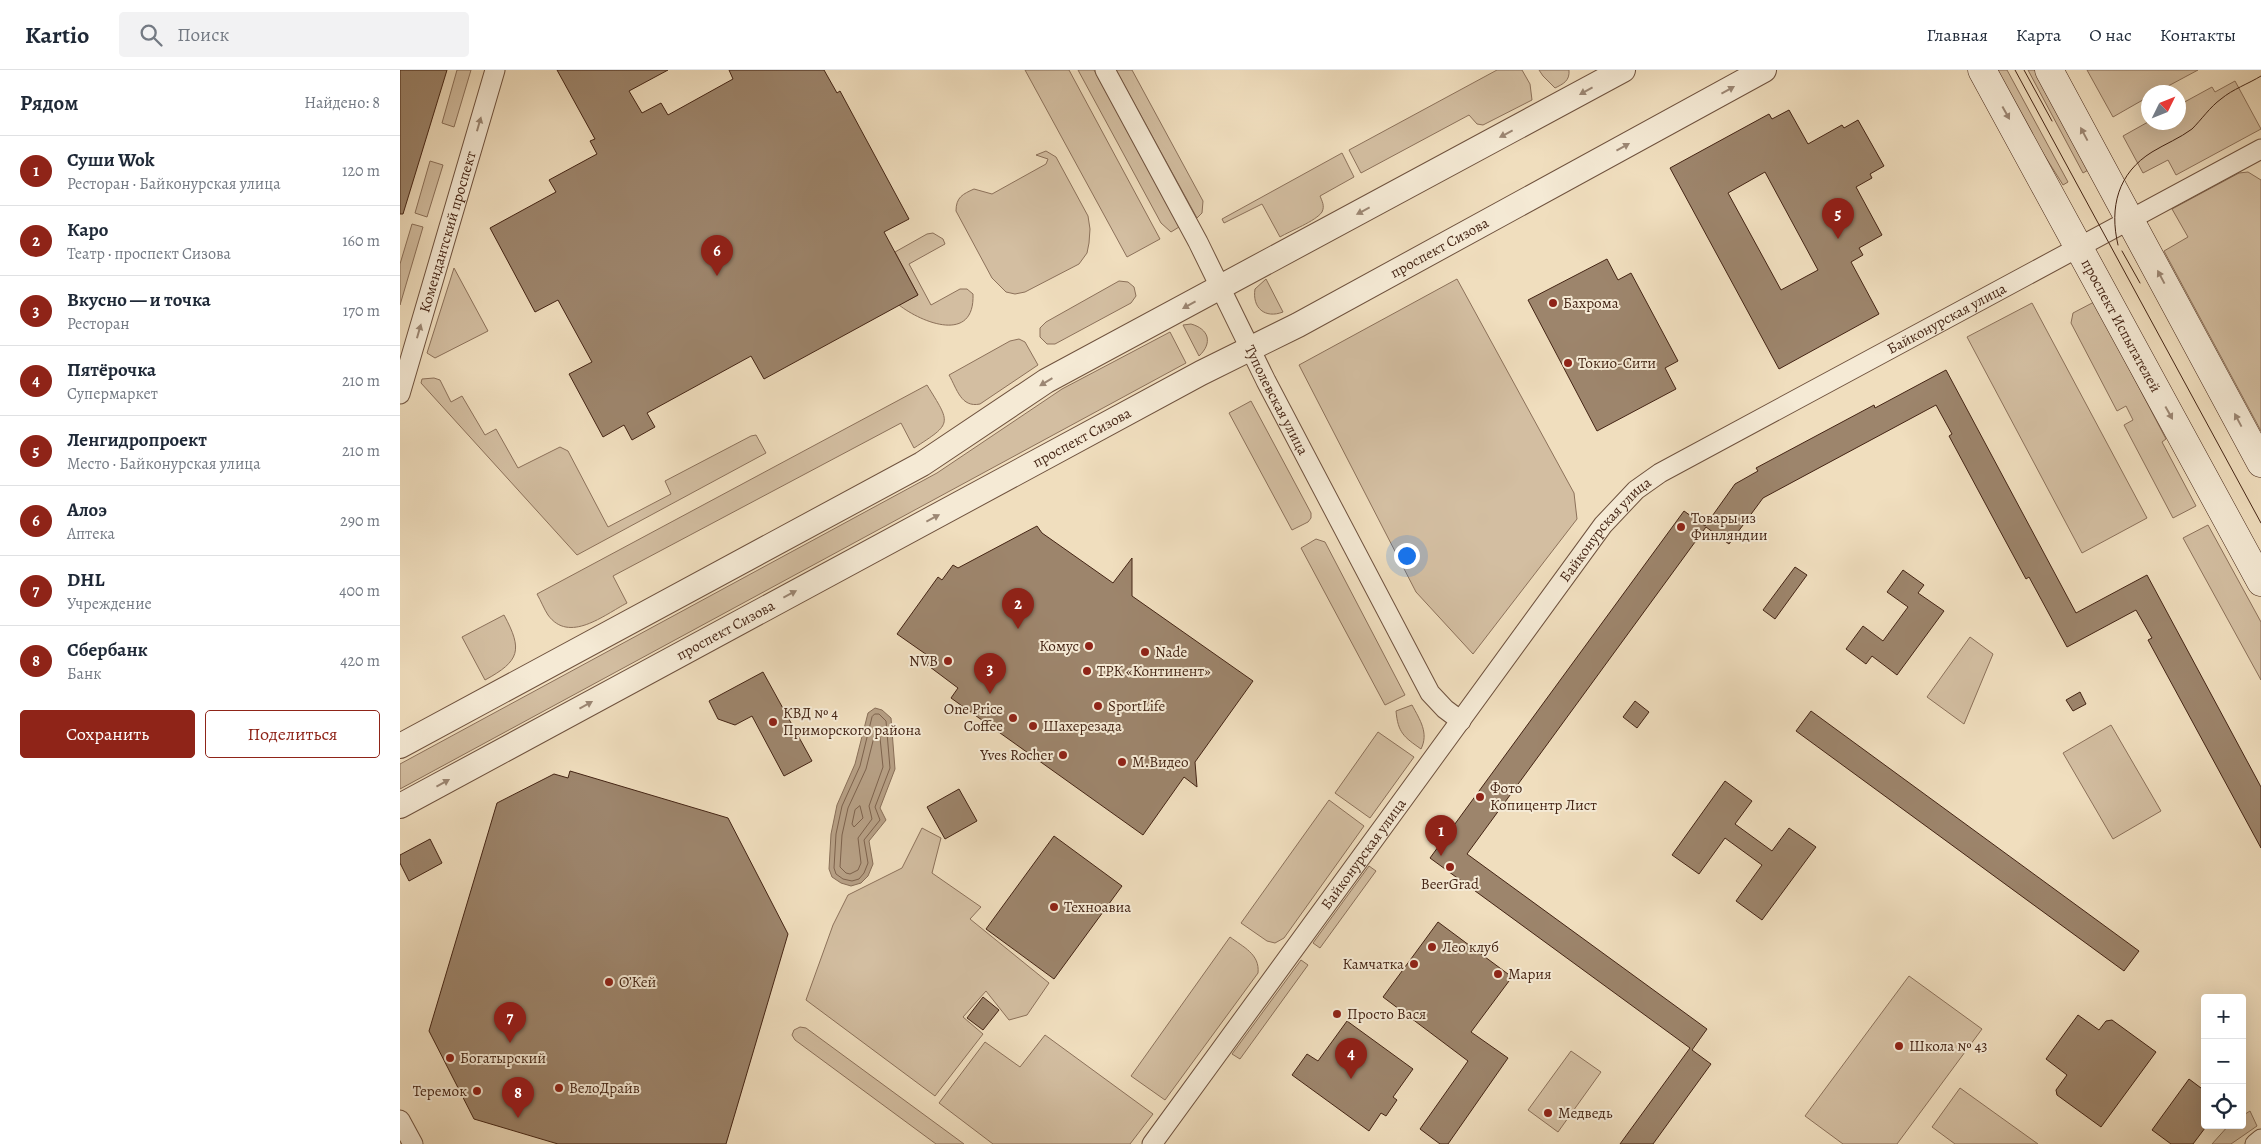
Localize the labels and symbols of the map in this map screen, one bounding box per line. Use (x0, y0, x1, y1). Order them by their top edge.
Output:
north arrow (2141, 85, 2186, 130)
one-way arrow (1579, 86, 1592, 95)
one-way arrow (1720, 86, 1735, 94)
one-way arrow (2001, 106, 2010, 119)
one-way arrow (476, 117, 484, 132)
one-way arrow (2079, 127, 2088, 141)
one-way arrow (1499, 130, 1513, 138)
one-way arrow (1616, 143, 1630, 151)
street label: Комендантский проспект (414, 148, 481, 315)
pin: 5 (1822, 198, 1854, 239)
one-way arrow (1355, 207, 1370, 215)
street label: проспект Сизова (1387, 213, 1492, 283)
pin: 6 (701, 235, 733, 276)
street label: проспект Испытателей (2077, 255, 2166, 396)
one-way arrow (2157, 270, 2165, 284)
street label: Байконурская улица (1883, 278, 2010, 359)
place label: Бахрома (1563, 293, 1619, 313)
marker: Бахрома (1547, 297, 1559, 309)
one-way arrow (1182, 301, 1196, 309)
one-way arrow (415, 323, 423, 338)
street label: Туполевская улица (1240, 342, 1313, 459)
place label: Токио-Сити (1578, 353, 1656, 373)
marker: Токио-Сити (1562, 357, 1574, 369)
one-way arrow (1040, 378, 1053, 387)
street label: проспект Сизова (1029, 403, 1135, 472)
one-way arrow (2165, 406, 2173, 420)
one-way arrow (2234, 413, 2242, 427)
street label: Байконурская улица (1555, 472, 1655, 586)
place label: Товары из Финляндии (1691, 508, 1768, 545)
one-way arrow (927, 513, 940, 522)
marker: Товары из Финляндии (1675, 521, 1687, 533)
your location (1394, 543, 1420, 569)
pin: 2 (1002, 588, 1034, 629)
one-way arrow (783, 590, 797, 599)
street label: проспект Сизова (673, 595, 778, 665)
place label: Комус (1039, 636, 1079, 656)
marker: Комус (1083, 640, 1095, 652)
place label: Nade (1155, 642, 1188, 662)
marker: Nade (1139, 646, 1151, 658)
place label: NVB (909, 651, 938, 671)
pin: 3 (974, 653, 1006, 694)
marker: NVB (942, 655, 954, 667)
place label: ТРК «Континент» (1097, 661, 1211, 681)
marker: ТРК «Континент» (1081, 665, 1093, 677)
place label: SportLife (1108, 696, 1166, 716)
place label: One Price Coffee (944, 699, 1003, 736)
marker: SportLife (1092, 700, 1104, 712)
one-way arrow (578, 701, 593, 709)
place label: КВД № 4 Приморского района (783, 703, 921, 740)
marker: One Price Coffee (1007, 712, 1019, 724)
marker: КВД № 4 Приморского района (767, 716, 779, 728)
place label: Шахерезада (1043, 716, 1122, 736)
marker: Шахерезада (1027, 720, 1039, 732)
place label: Yves Rocher (979, 745, 1053, 765)
marker: Yves Rocher (1057, 749, 1069, 761)
place label: М.Видео (1132, 752, 1189, 772)
marker: М.Видео (1116, 756, 1128, 768)
place label: Фото Копицентр Лист (1490, 778, 1597, 815)
one-way arrow (436, 779, 450, 787)
marker: Фото Копицентр Лист (1474, 791, 1486, 803)
street label: Байконурская улица (1316, 794, 1411, 913)
pin: 1 (1425, 815, 1457, 856)
marker: BeerGrad (1444, 861, 1456, 873)
place label: BeerGrad (1421, 874, 1480, 894)
place label: Техноавиа (1064, 897, 1131, 917)
marker: Техноавиа (1048, 901, 1060, 913)
place label: Лео клуб (1442, 937, 1499, 957)
marker: Лео клуб (1426, 941, 1438, 953)
place label: Камчатка (1342, 954, 1404, 974)
marker: Камчатка (1408, 958, 1420, 970)
place label: Мария (1508, 964, 1551, 984)
marker: Мария (1492, 968, 1504, 980)
place label: О’Кей (619, 972, 657, 992)
marker: О’Кей (603, 976, 615, 988)
pin: 7 (494, 1002, 526, 1043)
place label: Просто Вася (1347, 1004, 1426, 1024)
marker: Просто Вася (1331, 1008, 1343, 1020)
place label: Школа № 43 (1909, 1036, 1988, 1056)
pin: 4 (1335, 1038, 1367, 1079)
marker: Школа № 43 (1893, 1040, 1905, 1052)
place label: Богатырский (460, 1048, 546, 1068)
marker: Богатырский (444, 1052, 456, 1064)
pin: 8 (502, 1077, 534, 1118)
place label: ВелоДрайв (569, 1078, 640, 1098)
place label: Теремок (413, 1081, 467, 1101)
marker: ВелоДрайв (553, 1082, 565, 1094)
marker: Теремок (471, 1085, 483, 1097)
place label: Медведь (1558, 1103, 1613, 1123)
marker: Медведь (1542, 1107, 1554, 1119)

